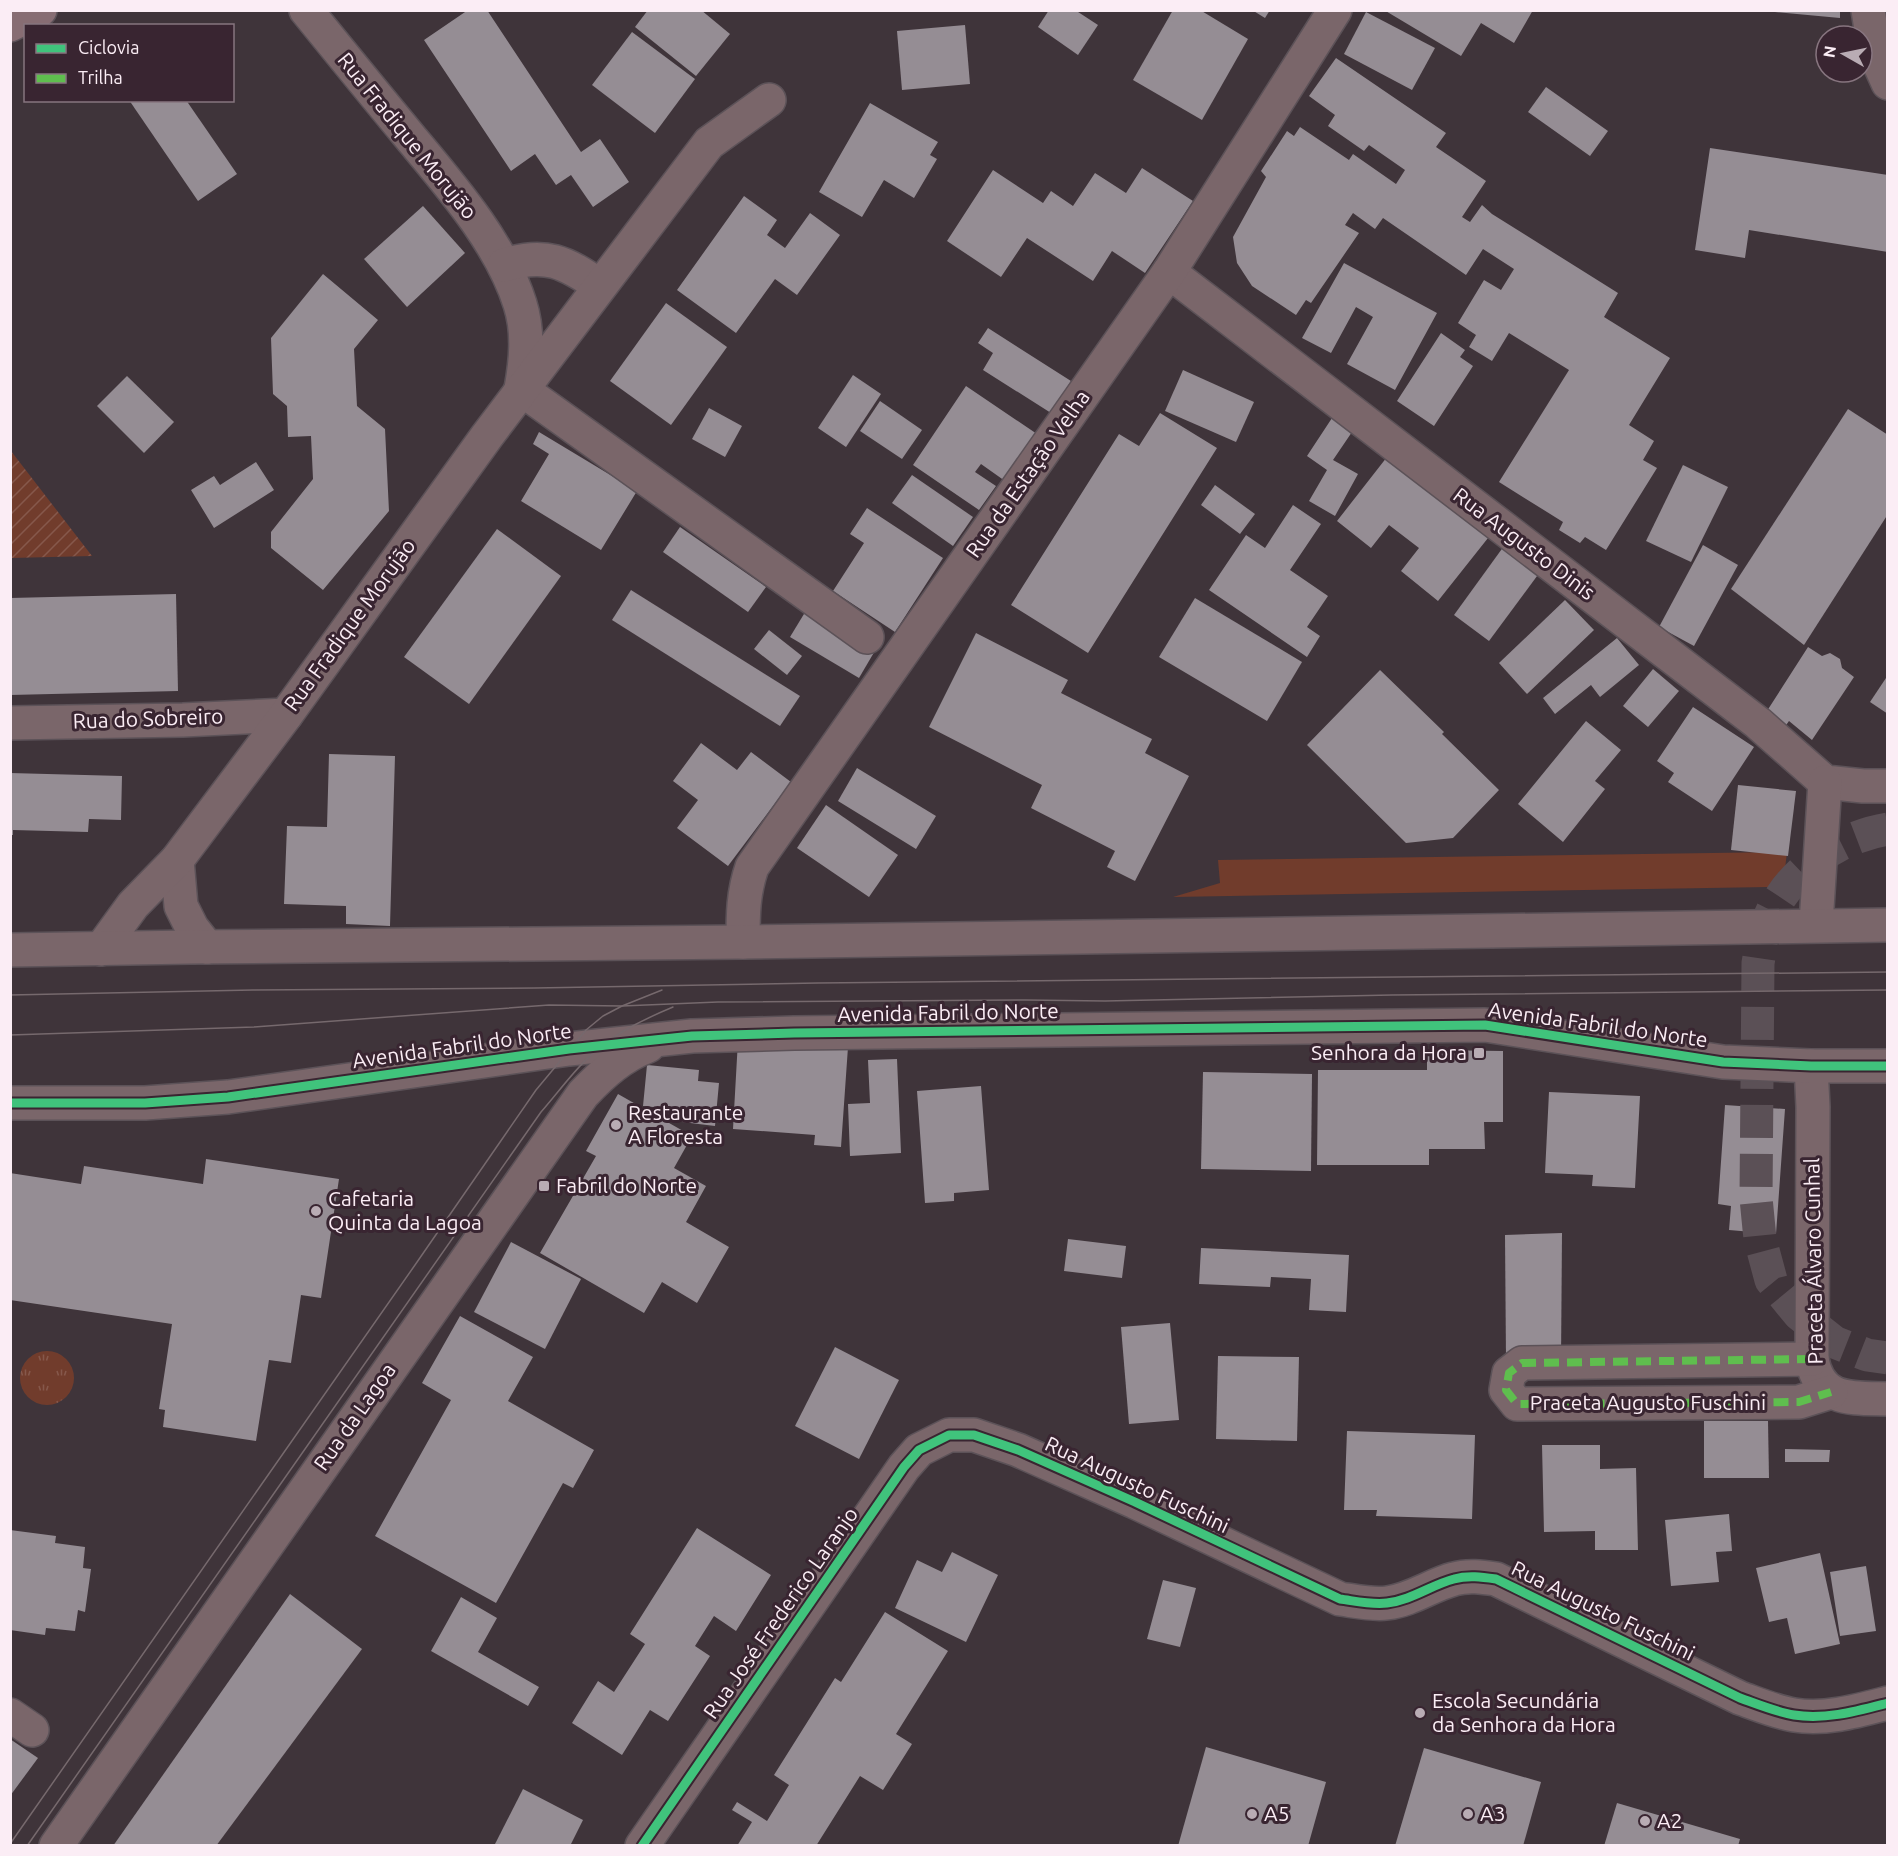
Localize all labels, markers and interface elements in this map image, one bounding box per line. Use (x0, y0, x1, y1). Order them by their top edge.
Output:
legend (24, 24, 234, 102)
north arrow (1814, 24, 1874, 84)
text: Ciclovia (78, 37, 139, 57)
text: N (1819, 44, 1839, 59)
street label: Rua Fradique Morujão (333, 47, 482, 223)
text: Trilha (78, 67, 123, 87)
street label: Rua da Estação Velha (960, 385, 1094, 562)
street label: Rua Augusto Dinis (1449, 482, 1600, 604)
street label: Rua Fradique Morujão (279, 534, 420, 715)
street label: Rua do Sobreiro (72, 703, 224, 733)
street label: Avenida Fabril do Norte (1487, 997, 1709, 1051)
street label: Avenida Fabril do Norte (837, 998, 1059, 1026)
street label: Avenida Fabril do Norte (351, 1018, 573, 1072)
place label: Senhora da Hora (1311, 1040, 1467, 1064)
marker: Senhora da Hora (1472, 1046, 1486, 1060)
place label: Restaurante A Floresta (628, 1100, 743, 1148)
marker: Restaurante A Floresta (609, 1118, 623, 1132)
street label: Praceta Álvaro Cunhal (1799, 1158, 1827, 1364)
place label: Fabril do Norte (556, 1173, 697, 1197)
marker: Fabril do Norte (537, 1179, 551, 1193)
place label: Cafetaria Quinta da Lagoa (328, 1186, 482, 1234)
marker: Cafetaria Quinta da Lagoa (309, 1204, 323, 1218)
street label: Rua da Lagoa (308, 1358, 400, 1475)
street label: Praceta Augusto Fuschini (1530, 1390, 1766, 1414)
street label: Rua Augusto Fuschini (1041, 1431, 1233, 1537)
street label: Rua José Frederico Laranjo (698, 1502, 862, 1723)
street label: Rua Augusto Fuschini (1508, 1555, 1699, 1665)
place label: Escola Secundária da Senhora da Hora (1432, 1688, 1616, 1736)
marker: Escola Secundária da Senhora da Hora (1413, 1706, 1427, 1720)
place label: A5 (1264, 1801, 1290, 1825)
place label: A3 (1480, 1801, 1506, 1825)
marker: A5 (1245, 1807, 1259, 1821)
marker: A3 (1461, 1807, 1475, 1821)
place label: A2 (1657, 1808, 1683, 1832)
marker: A2 (1638, 1814, 1652, 1828)

